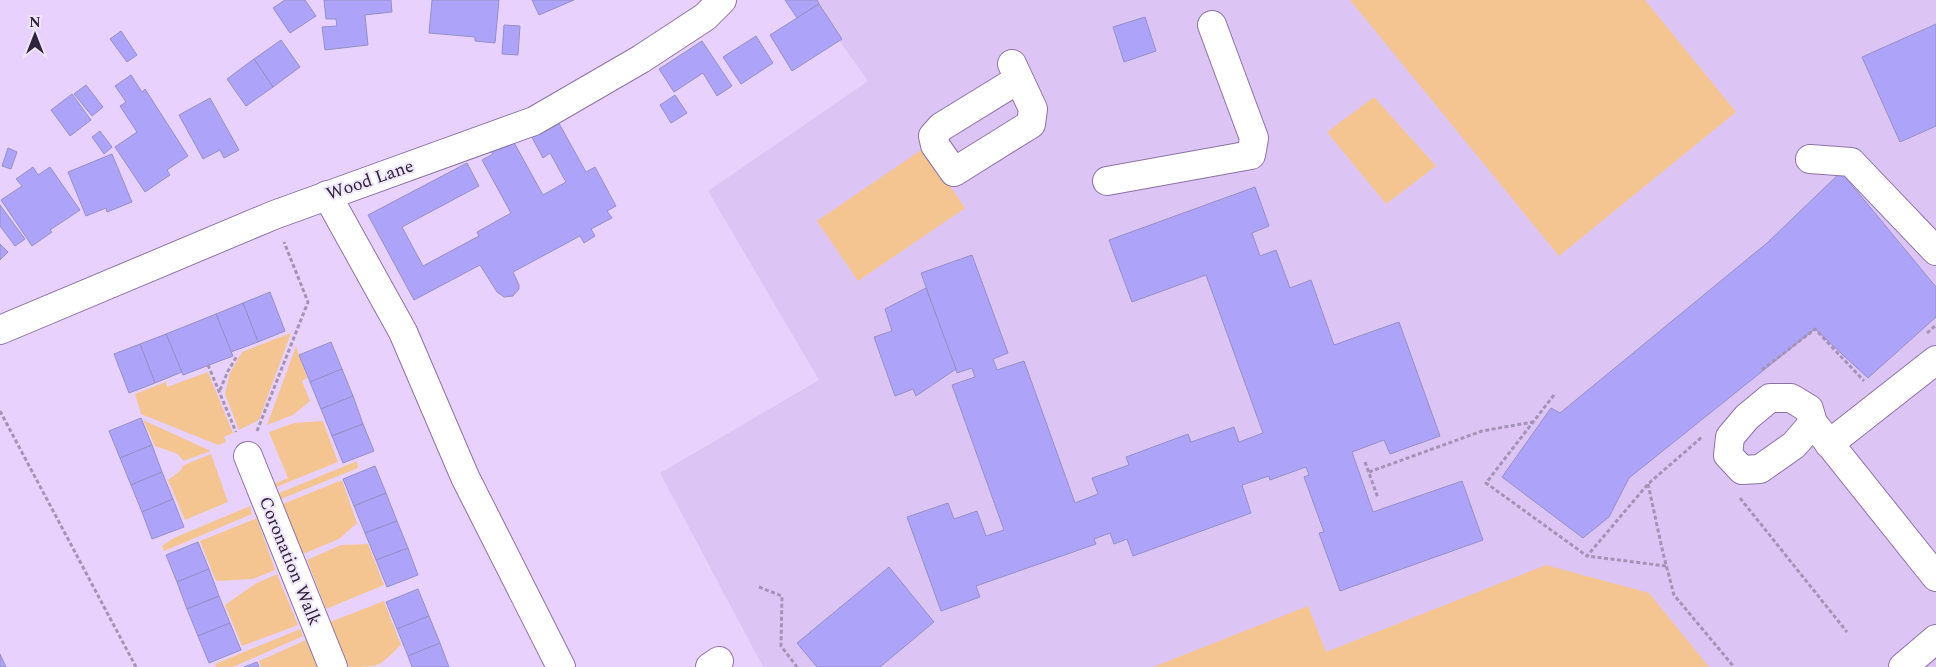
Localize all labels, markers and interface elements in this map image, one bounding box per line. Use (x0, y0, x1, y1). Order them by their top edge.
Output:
north arrow (10, 10, 60, 60)
text: N (29, 12, 41, 33)
street label: Wood Lane (323, 152, 417, 208)
street label: Coronation Walk (252, 492, 328, 630)

